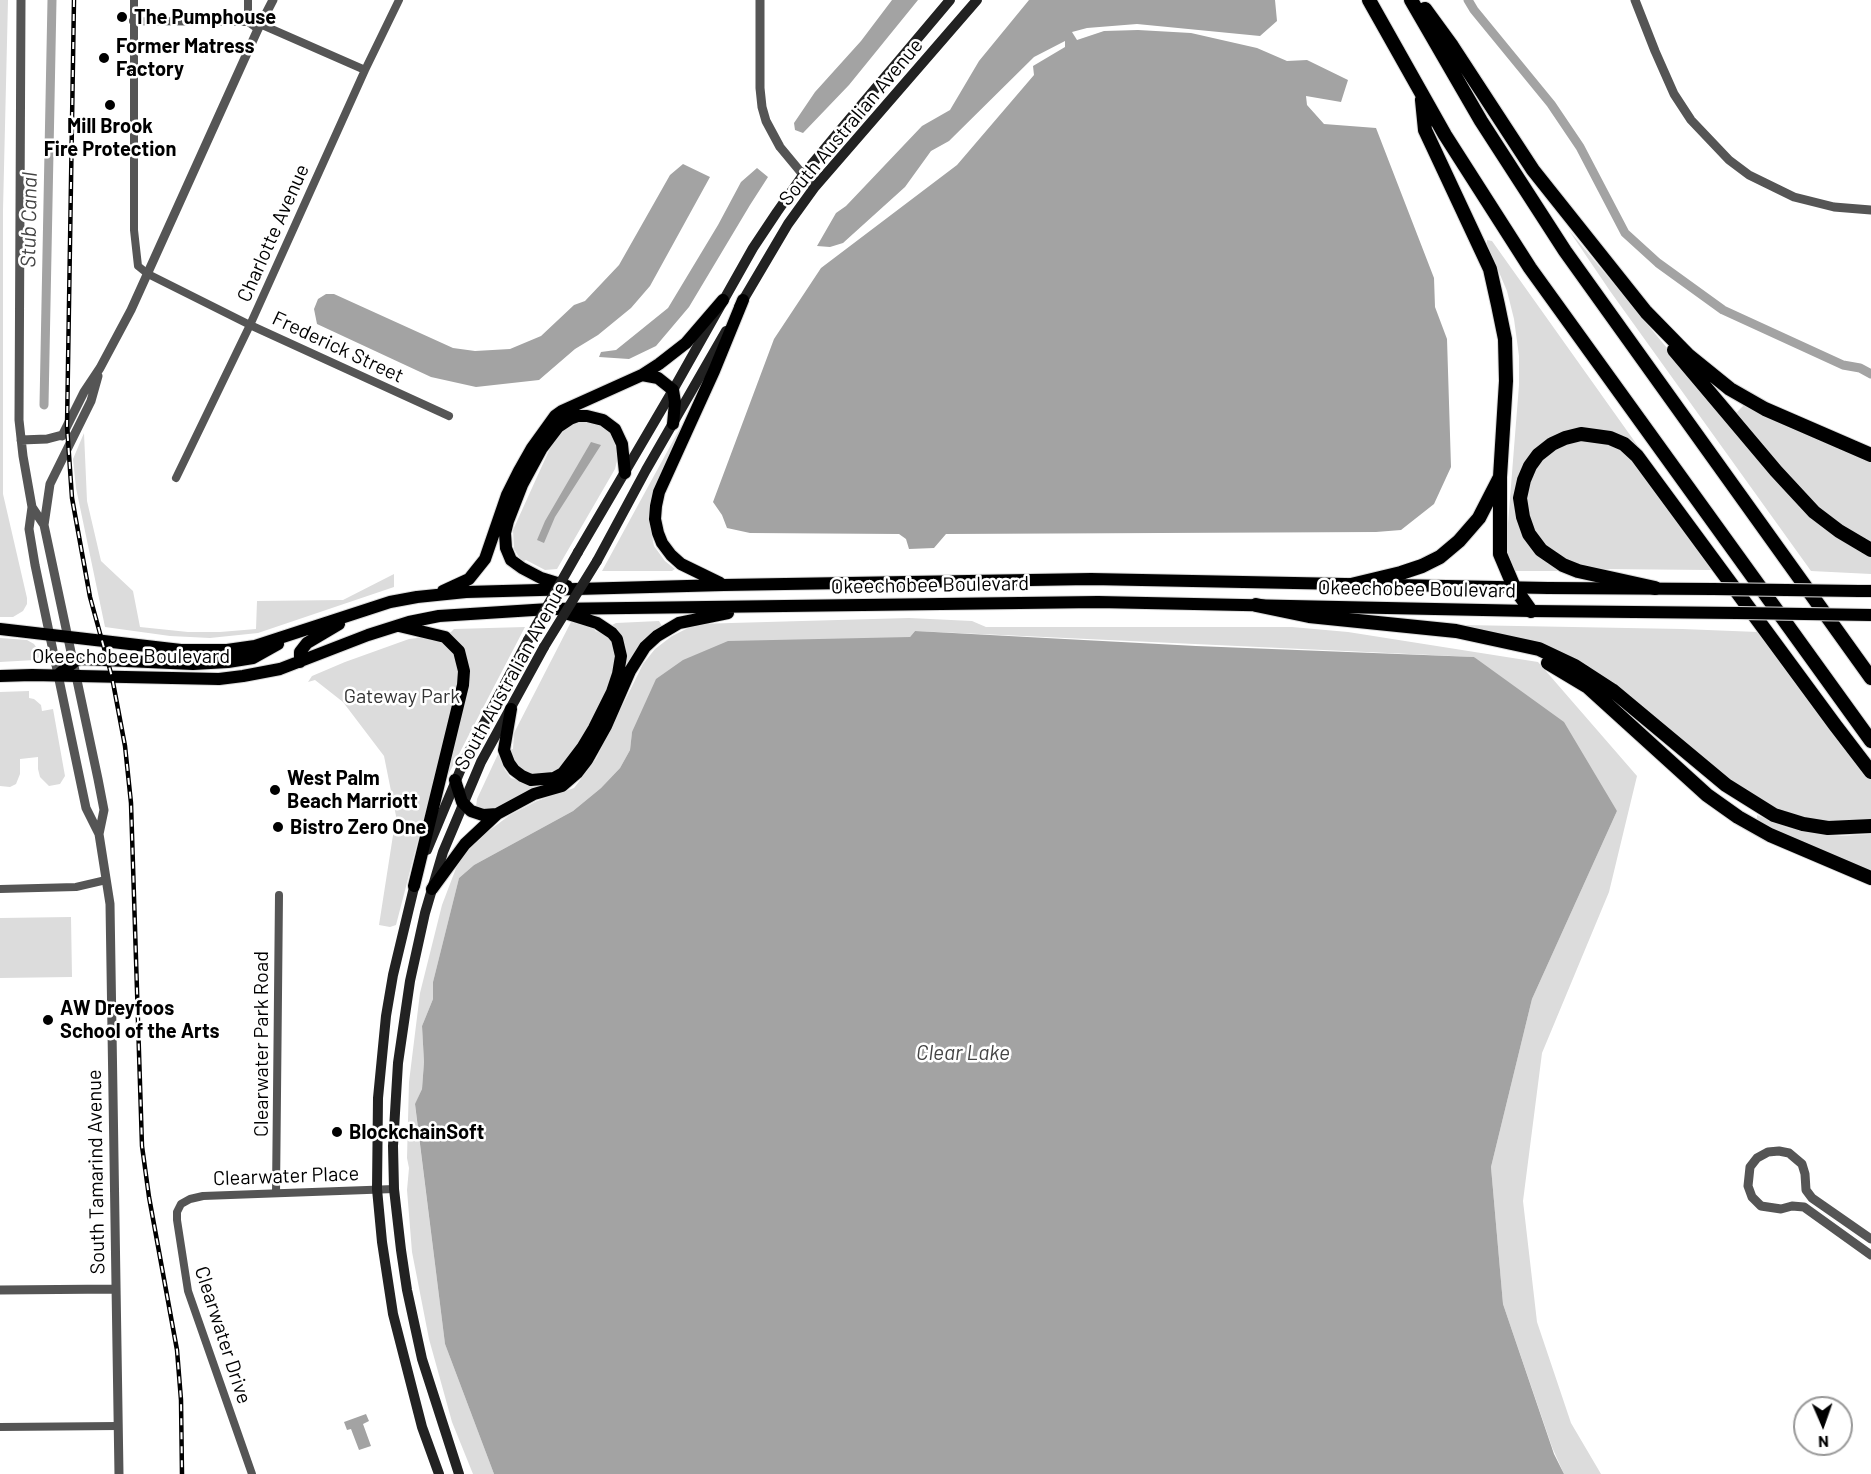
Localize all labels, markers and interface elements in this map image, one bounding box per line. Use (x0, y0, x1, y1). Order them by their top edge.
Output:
place label: The Pumphouse (134, 5, 276, 29)
marker: The Pumphouse (115, 10, 129, 24)
place label: Former Matress Factory (116, 34, 254, 81)
street label: South Australian Avenue (774, 34, 928, 210)
marker: Former Matress Factory (97, 51, 111, 65)
marker: Mill Brook Fire Protection (103, 98, 117, 112)
place label: Mill Brook Fire Protection (44, 114, 176, 161)
street label: Charlotte Avenue (232, 160, 314, 306)
water label: Stub Canal (16, 172, 42, 268)
street label: Frederick Street (269, 306, 407, 388)
street label: Okeechobee Boulevard (831, 571, 1029, 599)
street label: Okeechobee Boulevard (1318, 575, 1516, 603)
street label: South Australian Avenue (449, 578, 573, 774)
street label: Okeechobee Boulevard (32, 644, 230, 668)
park label: Gateway Park (344, 684, 460, 708)
place label: West Palm Beach Marriott (287, 766, 418, 813)
marker: West Palm Beach Marriott (268, 783, 282, 797)
place label: Bistro Zero One (290, 815, 426, 839)
marker: Bistro Zero One (271, 820, 285, 834)
street label: Clearwater Park Road (249, 951, 273, 1137)
place label: AW Dreyfoos School of the Arts (60, 996, 220, 1043)
marker: AW Dreyfoos School of the Arts (41, 1013, 55, 1027)
water label: Clear Lake (916, 1040, 1010, 1066)
street label: South Tamarind Avenue (82, 1069, 110, 1275)
place label: BlockchainSoft (349, 1120, 484, 1144)
marker: BlockchainSoft (330, 1125, 344, 1139)
street label: Clearwater Place (212, 1161, 360, 1191)
street label: Clearwater Drive (189, 1263, 257, 1407)
north arrow (1793, 1396, 1853, 1456)
text: N (1818, 1433, 1829, 1452)

